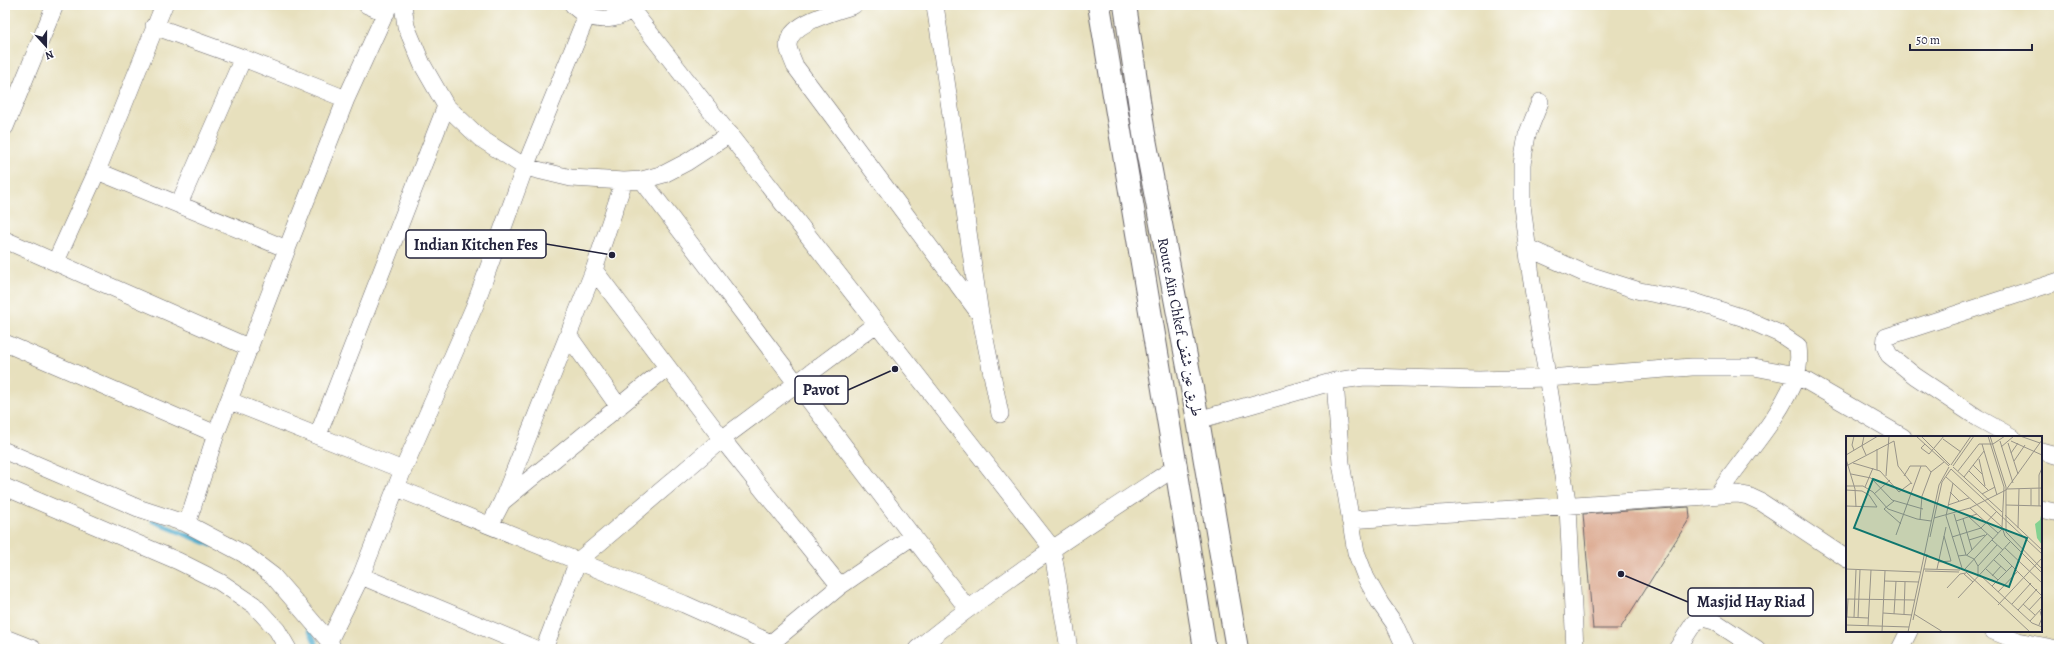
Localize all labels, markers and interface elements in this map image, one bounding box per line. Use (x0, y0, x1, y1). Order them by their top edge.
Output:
north arrow (26, 26, 66, 66)
scale bar (1910, 26, 2032, 52)
text: 50 m (1916, 32, 1940, 48)
text: N (43, 46, 56, 63)
callout: Indian Kitchen Fes (406, 230, 546, 258)
text: Indian Kitchen Fes (414, 234, 538, 256)
street label: Route Aïn Chkef طريق عين شقف (1153, 236, 1207, 418)
callout: Pavot (795, 376, 848, 404)
text: Pavot (802, 379, 840, 401)
inset map (1846, 436, 2042, 632)
callout: Masjid Hay Riad (1688, 588, 1813, 616)
text: Masjid Hay Riad (1697, 591, 1806, 613)

